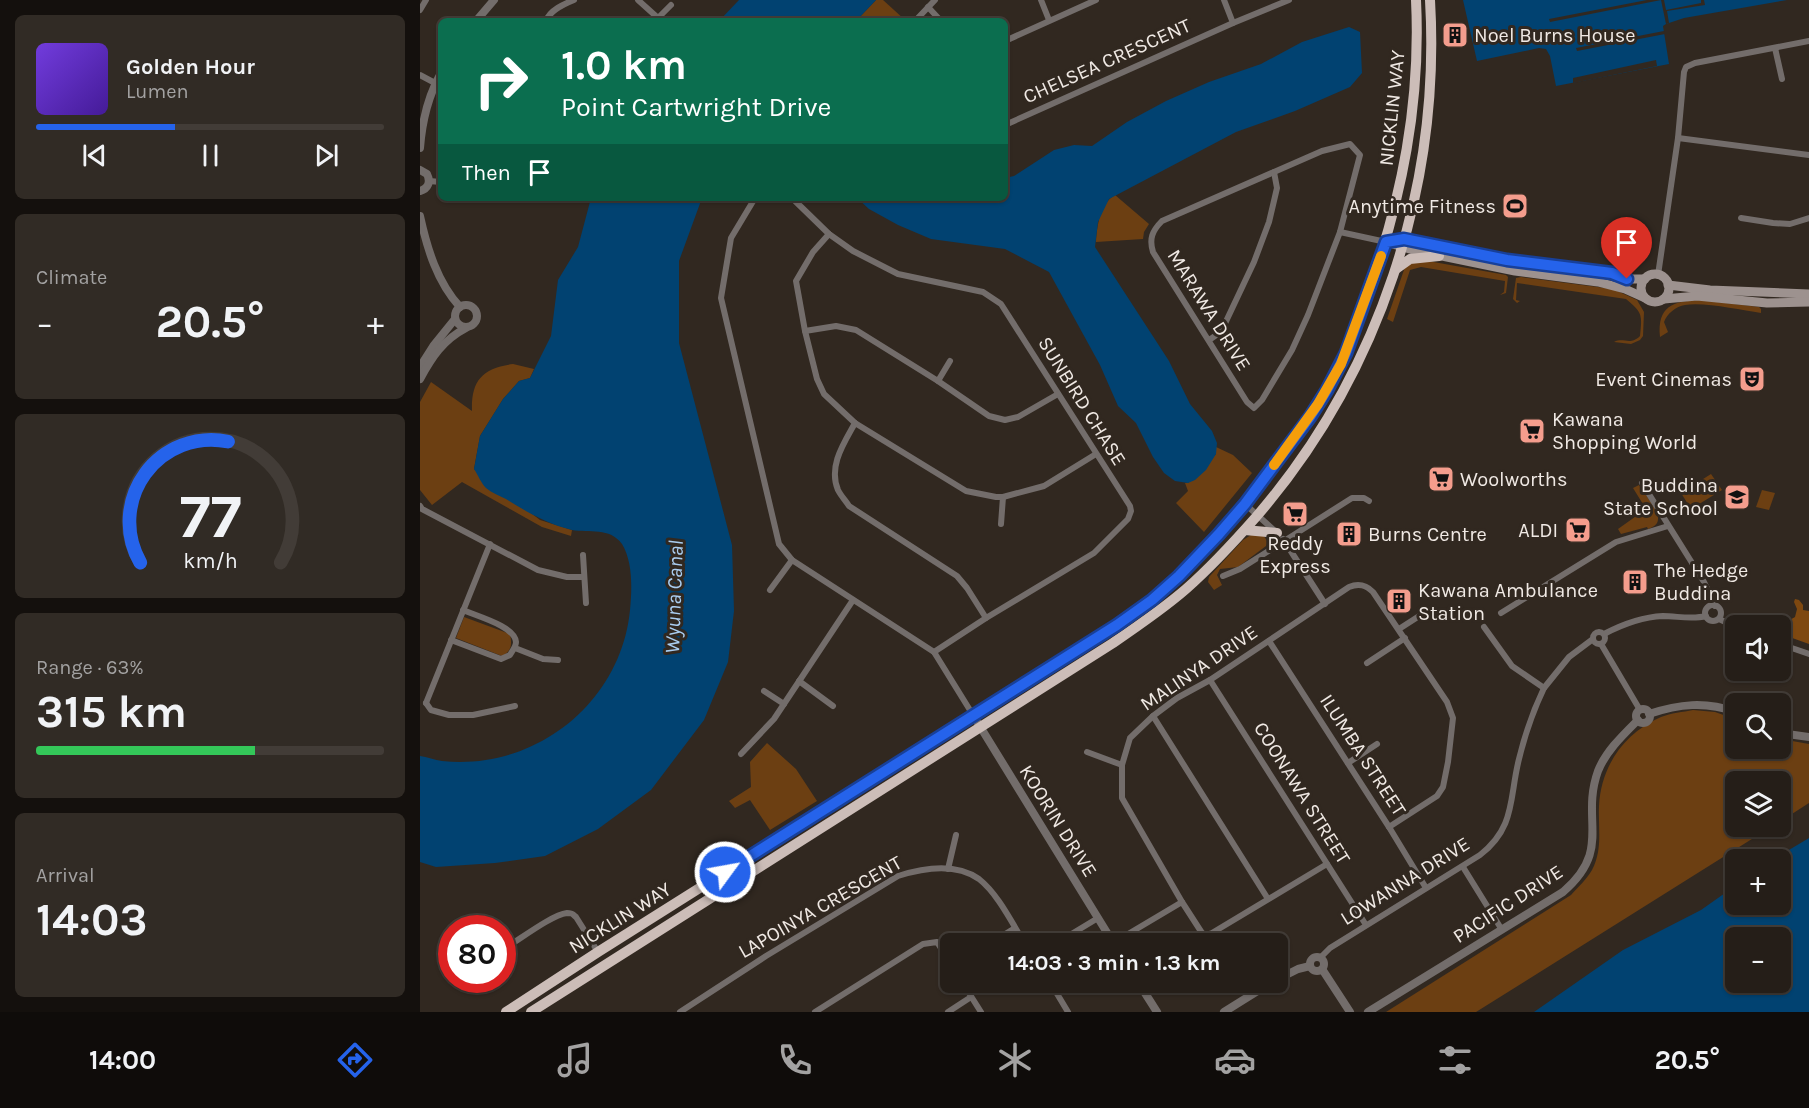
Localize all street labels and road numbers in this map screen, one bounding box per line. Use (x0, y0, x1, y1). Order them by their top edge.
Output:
street label: CHELSEA CRESCENT (1020, 14, 1194, 108)
street label: NICKLIN WAY (1374, 49, 1410, 167)
street label: MARAWA DRIVE (1163, 245, 1255, 375)
street label: SUNBIRD CHASE (1033, 332, 1131, 470)
street label: MALINYA DRIVE (1136, 620, 1262, 716)
street label: ILUMBA STREET (1315, 690, 1411, 820)
street label: COONAWA STREET (1249, 718, 1355, 868)
street label: KOORIN DRIVE (1014, 761, 1102, 881)
street label: LOWANNA DRIVE (1336, 832, 1474, 930)
street label: LAPOINYA CRESCENT (734, 851, 906, 963)
street label: PACIFIC DRIVE (1449, 860, 1567, 948)
street label: NICKLIN WAY (565, 877, 675, 959)

